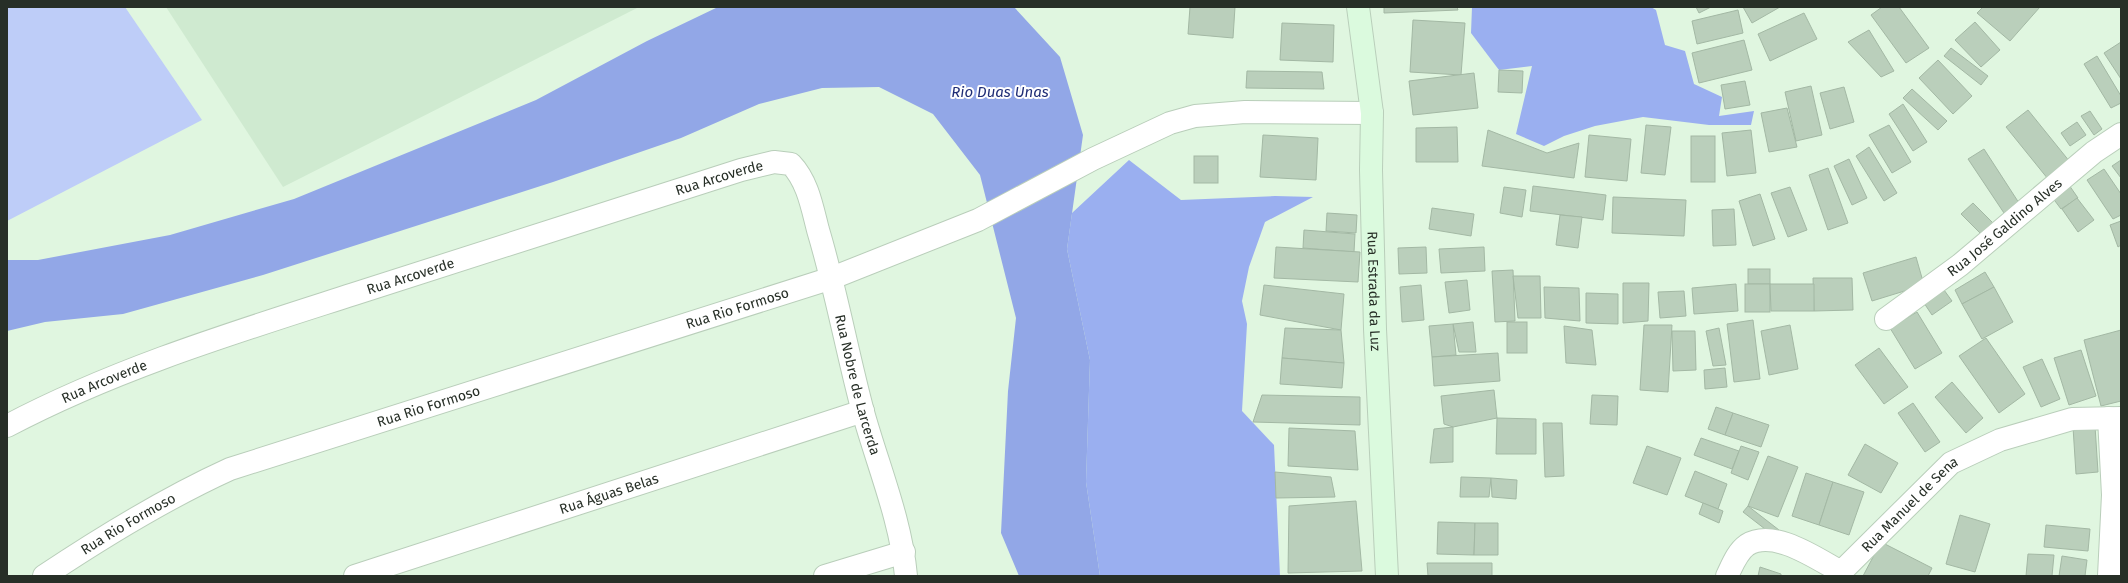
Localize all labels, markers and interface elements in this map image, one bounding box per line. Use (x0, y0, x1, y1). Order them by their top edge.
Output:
water label: Rio Duas Unas (951, 83, 1049, 101)
street label: Rua Arcoverde (673, 157, 765, 199)
street label: Rua José Galdino Alves (1944, 174, 2066, 280)
street label: Rua Estrada da Luz (1364, 231, 1384, 351)
street label: Rua Arcoverde (365, 255, 457, 298)
street label: Rua Rio Formoso (684, 284, 791, 333)
street label: Rua Nobre de Larcerda (831, 313, 884, 457)
street label: Rua Arcoverde (59, 357, 149, 407)
street label: Rua Rio Formoso (375, 382, 482, 431)
street label: Rua Manuel de Sena (1858, 453, 1961, 556)
street label: Rua Águas Belas (557, 470, 661, 518)
street label: Rua Rio Formoso (78, 490, 179, 559)

